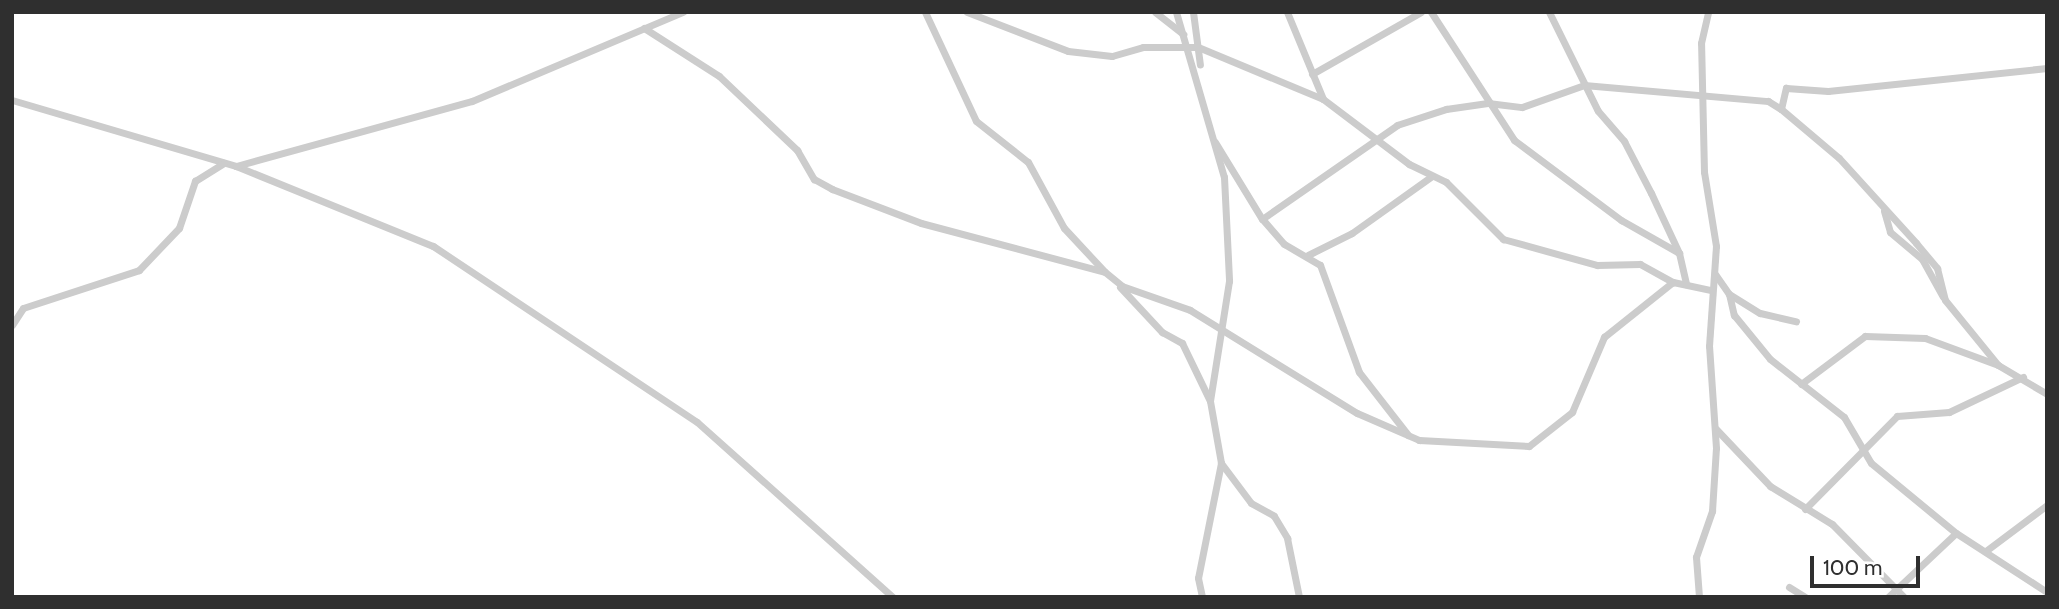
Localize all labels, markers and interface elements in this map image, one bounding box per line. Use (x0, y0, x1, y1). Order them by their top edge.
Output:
scale bar (1814, 542, 1924, 586)
text: 100 m (1823, 555, 1882, 580)

